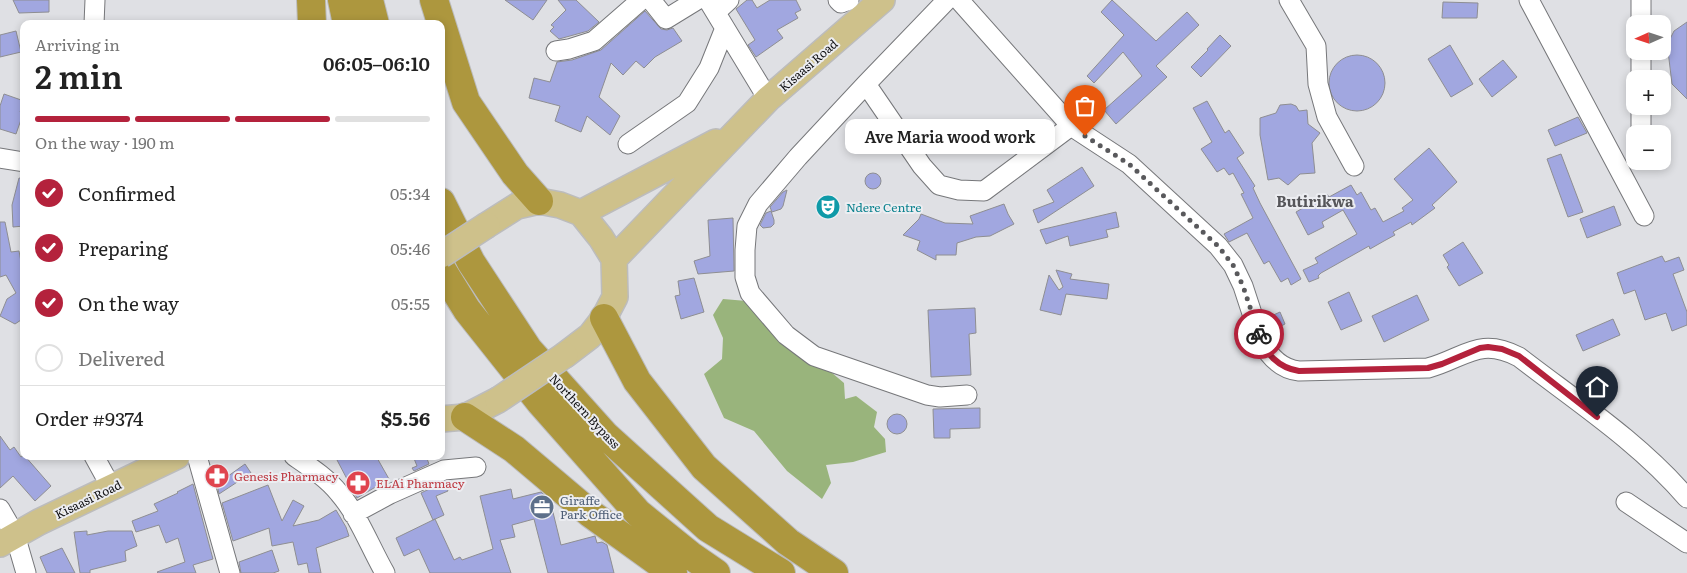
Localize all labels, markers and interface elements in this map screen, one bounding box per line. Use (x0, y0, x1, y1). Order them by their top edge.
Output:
north arrow (1626, 15, 1671, 60)
map controls (1626, 15, 1671, 170)
text: Arriving in (35, 32, 120, 56)
street label: Kisaasi Road (775, 34, 842, 95)
text: 06:05–06:10 (323, 49, 430, 77)
text: 2 min (35, 51, 123, 99)
button: + (1626, 70, 1671, 115)
pin (1064, 85, 1106, 136)
icon: bag (1071, 92, 1099, 120)
callout: Ave Maria wood work (845, 118, 1055, 154)
text: Ave Maria wood work (865, 124, 1035, 148)
button: − (1626, 125, 1671, 170)
text: On the way · 190 m (35, 130, 175, 154)
icon: check (35, 179, 63, 207)
text: Confirmed (78, 179, 176, 207)
text: 05:34 (390, 181, 430, 205)
district label: Butirikwa (1276, 189, 1354, 212)
theatre icon: Ndere Centre (815, 194, 841, 220)
place label: Ndere Centre (846, 198, 921, 216)
icon: check (35, 234, 63, 262)
text: Preparing (78, 234, 168, 262)
text: 05:46 (390, 236, 430, 260)
icon: check (35, 289, 63, 317)
text: On the way (78, 289, 179, 317)
text: 05:55 (391, 291, 430, 315)
courier (1234, 309, 1284, 359)
icon: bike (1245, 320, 1273, 348)
text: Delivered (78, 344, 165, 372)
pin (1576, 366, 1618, 417)
street label: Northern Bypass (546, 370, 625, 453)
icon: home (1583, 373, 1611, 401)
text: Order #9374 (35, 404, 143, 432)
text: $5.56 (381, 404, 430, 432)
pharmacy icon: Genesis Pharmacy (204, 463, 230, 489)
place label: Genesis Pharmacy (234, 467, 339, 485)
pharmacy icon: ELAi Pharmacy (345, 470, 371, 496)
place label: ELAi Pharmacy (376, 474, 465, 492)
street label: Kisaasi Road (52, 475, 125, 523)
place label: Giraffe Park Office (560, 491, 622, 523)
office icon: Giraffe Park Office (529, 494, 555, 520)

